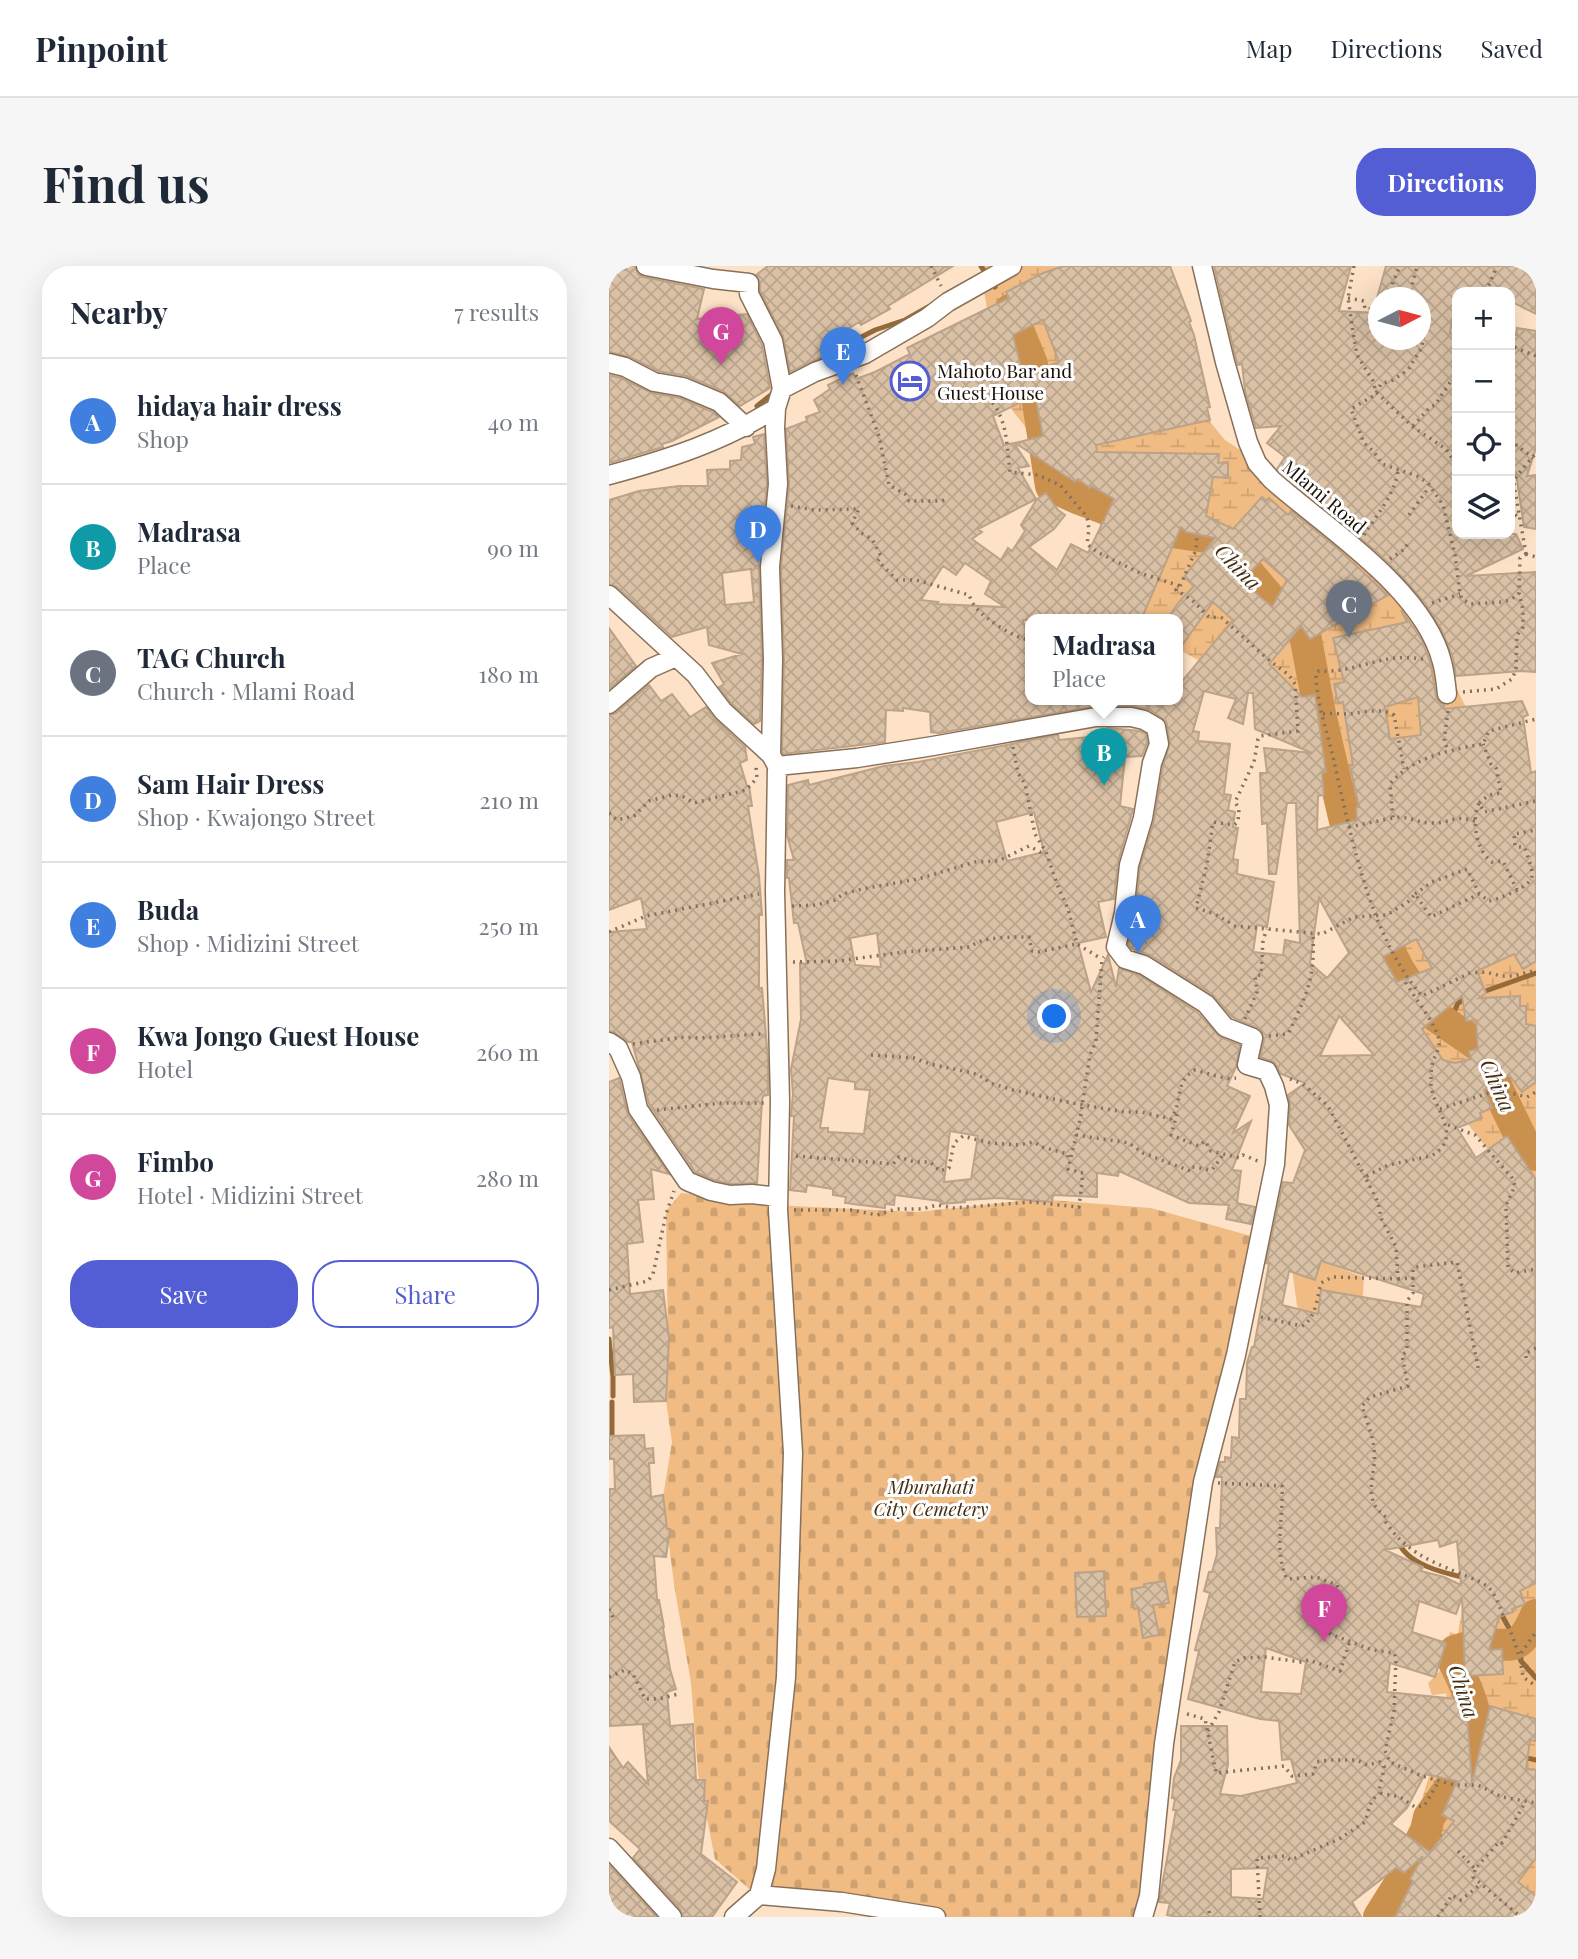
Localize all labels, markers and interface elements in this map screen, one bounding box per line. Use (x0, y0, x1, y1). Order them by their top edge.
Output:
text: Pinpoint (35, 26, 168, 70)
text: Map (1246, 32, 1292, 64)
text: Directions (1330, 32, 1443, 64)
text: Saved (1481, 32, 1543, 64)
button: Directions (1356, 148, 1536, 216)
text: Find us (42, 150, 210, 215)
north arrow (1368, 287, 1431, 350)
map controls (1452, 287, 1515, 539)
button: + (1452, 287, 1515, 350)
text: Nearby (70, 292, 168, 332)
text: 7 results (454, 296, 539, 327)
pin: G (698, 307, 744, 365)
pin: E (820, 327, 866, 385)
button: − (1452, 350, 1515, 413)
place label: Mahoto Bar and Guest House (937, 357, 1072, 405)
hotel icon: Mahoto Bar and Guest House (889, 360, 931, 402)
text: hidaya hair dress (137, 388, 342, 423)
text: A (85, 406, 101, 437)
text: 40 m (488, 406, 539, 437)
button: locate (1452, 413, 1515, 476)
text: Shop (137, 423, 189, 454)
street label: Mlami Road (1278, 453, 1372, 539)
button: layers (1452, 476, 1515, 539)
pin: D (735, 505, 781, 563)
text: Madrasa (137, 514, 241, 549)
text: B (85, 532, 101, 563)
text: 90 m (487, 532, 539, 563)
water label: China (1210, 537, 1268, 595)
text: Place (137, 549, 191, 580)
pin: C (1326, 580, 1372, 638)
popup (1025, 614, 1183, 705)
text: Madrasa (1052, 627, 1156, 662)
text: TAG Church (137, 640, 286, 675)
text: C (85, 658, 101, 689)
text: 180 m (479, 658, 539, 689)
text: Place (1052, 662, 1106, 693)
text: Church · Mlami Road (137, 675, 355, 706)
pin: B (1081, 728, 1127, 786)
text: Sam Hair Dress (137, 766, 324, 801)
text: D (84, 784, 102, 815)
text: 210 m (480, 784, 539, 815)
text: Shop · Kwajongo Street (137, 801, 375, 832)
text: Buda (137, 892, 199, 927)
pin: A (1115, 895, 1161, 953)
text: E (86, 910, 100, 941)
text: 250 m (478, 910, 539, 941)
text: Shop · Midizini Street (137, 927, 359, 958)
your location (1037, 999, 1071, 1033)
text: Kwa Jongo Guest House (137, 1018, 419, 1053)
text: F (86, 1036, 100, 1067)
text: 260 m (476, 1036, 539, 1067)
text: Hotel (137, 1053, 193, 1084)
water label: China (1475, 1054, 1523, 1116)
text: Fimbo (137, 1144, 214, 1179)
text: G (85, 1162, 101, 1193)
text: 280 m (476, 1162, 539, 1193)
text: Hotel · Midizini Street (137, 1179, 363, 1210)
button: Save (70, 1260, 298, 1328)
button: Share (312, 1260, 539, 1328)
park label: Mburahati City Cemetery (874, 1473, 988, 1521)
pin: F (1301, 1584, 1347, 1642)
water label: China (1443, 1661, 1487, 1721)

